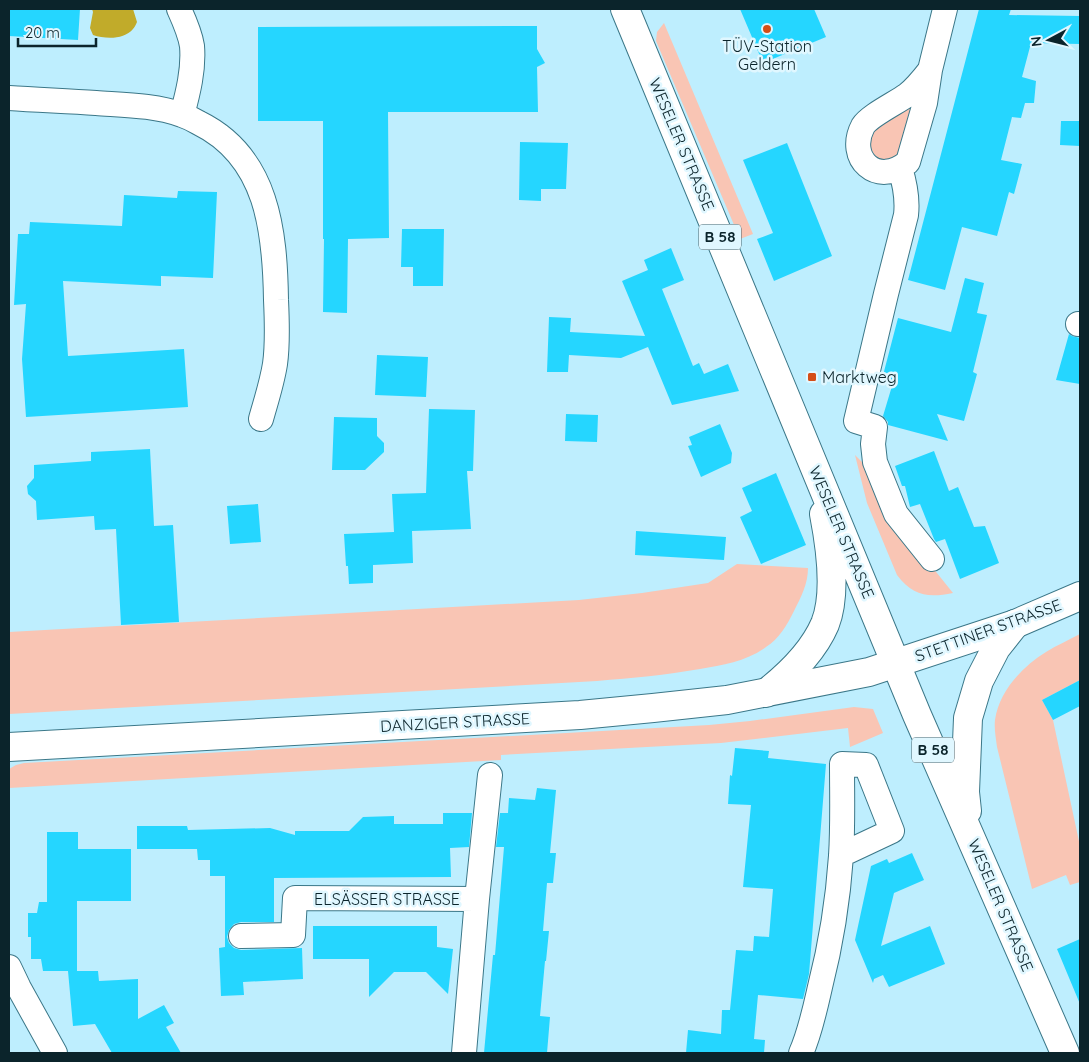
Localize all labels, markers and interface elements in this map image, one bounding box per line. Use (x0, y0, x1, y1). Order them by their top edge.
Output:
scale bar (18, 15, 95, 47)
north arrow (1024, 15, 1074, 65)
text: 20 m (25, 23, 60, 42)
marker: TÜV-Station Geldern (761, 23, 773, 35)
text: N (1027, 35, 1046, 48)
place label: TÜV-Station Geldern (722, 36, 812, 74)
street label: WESELER STRASSE (645, 75, 719, 213)
road number: B 58 (699, 224, 741, 250)
place label: Marktweg (822, 367, 897, 387)
marker: Marktweg (806, 371, 818, 383)
street label: WESELER STRASSE (805, 463, 879, 601)
street label: STETTINER STRASSE (912, 594, 1064, 666)
street label: DANZIGER STRASSE (380, 708, 530, 736)
road number: B 58 (912, 738, 954, 762)
street label: WESELER STRASSE (964, 836, 1038, 974)
street label: ELSÄSSER STRASSE (314, 889, 460, 909)

